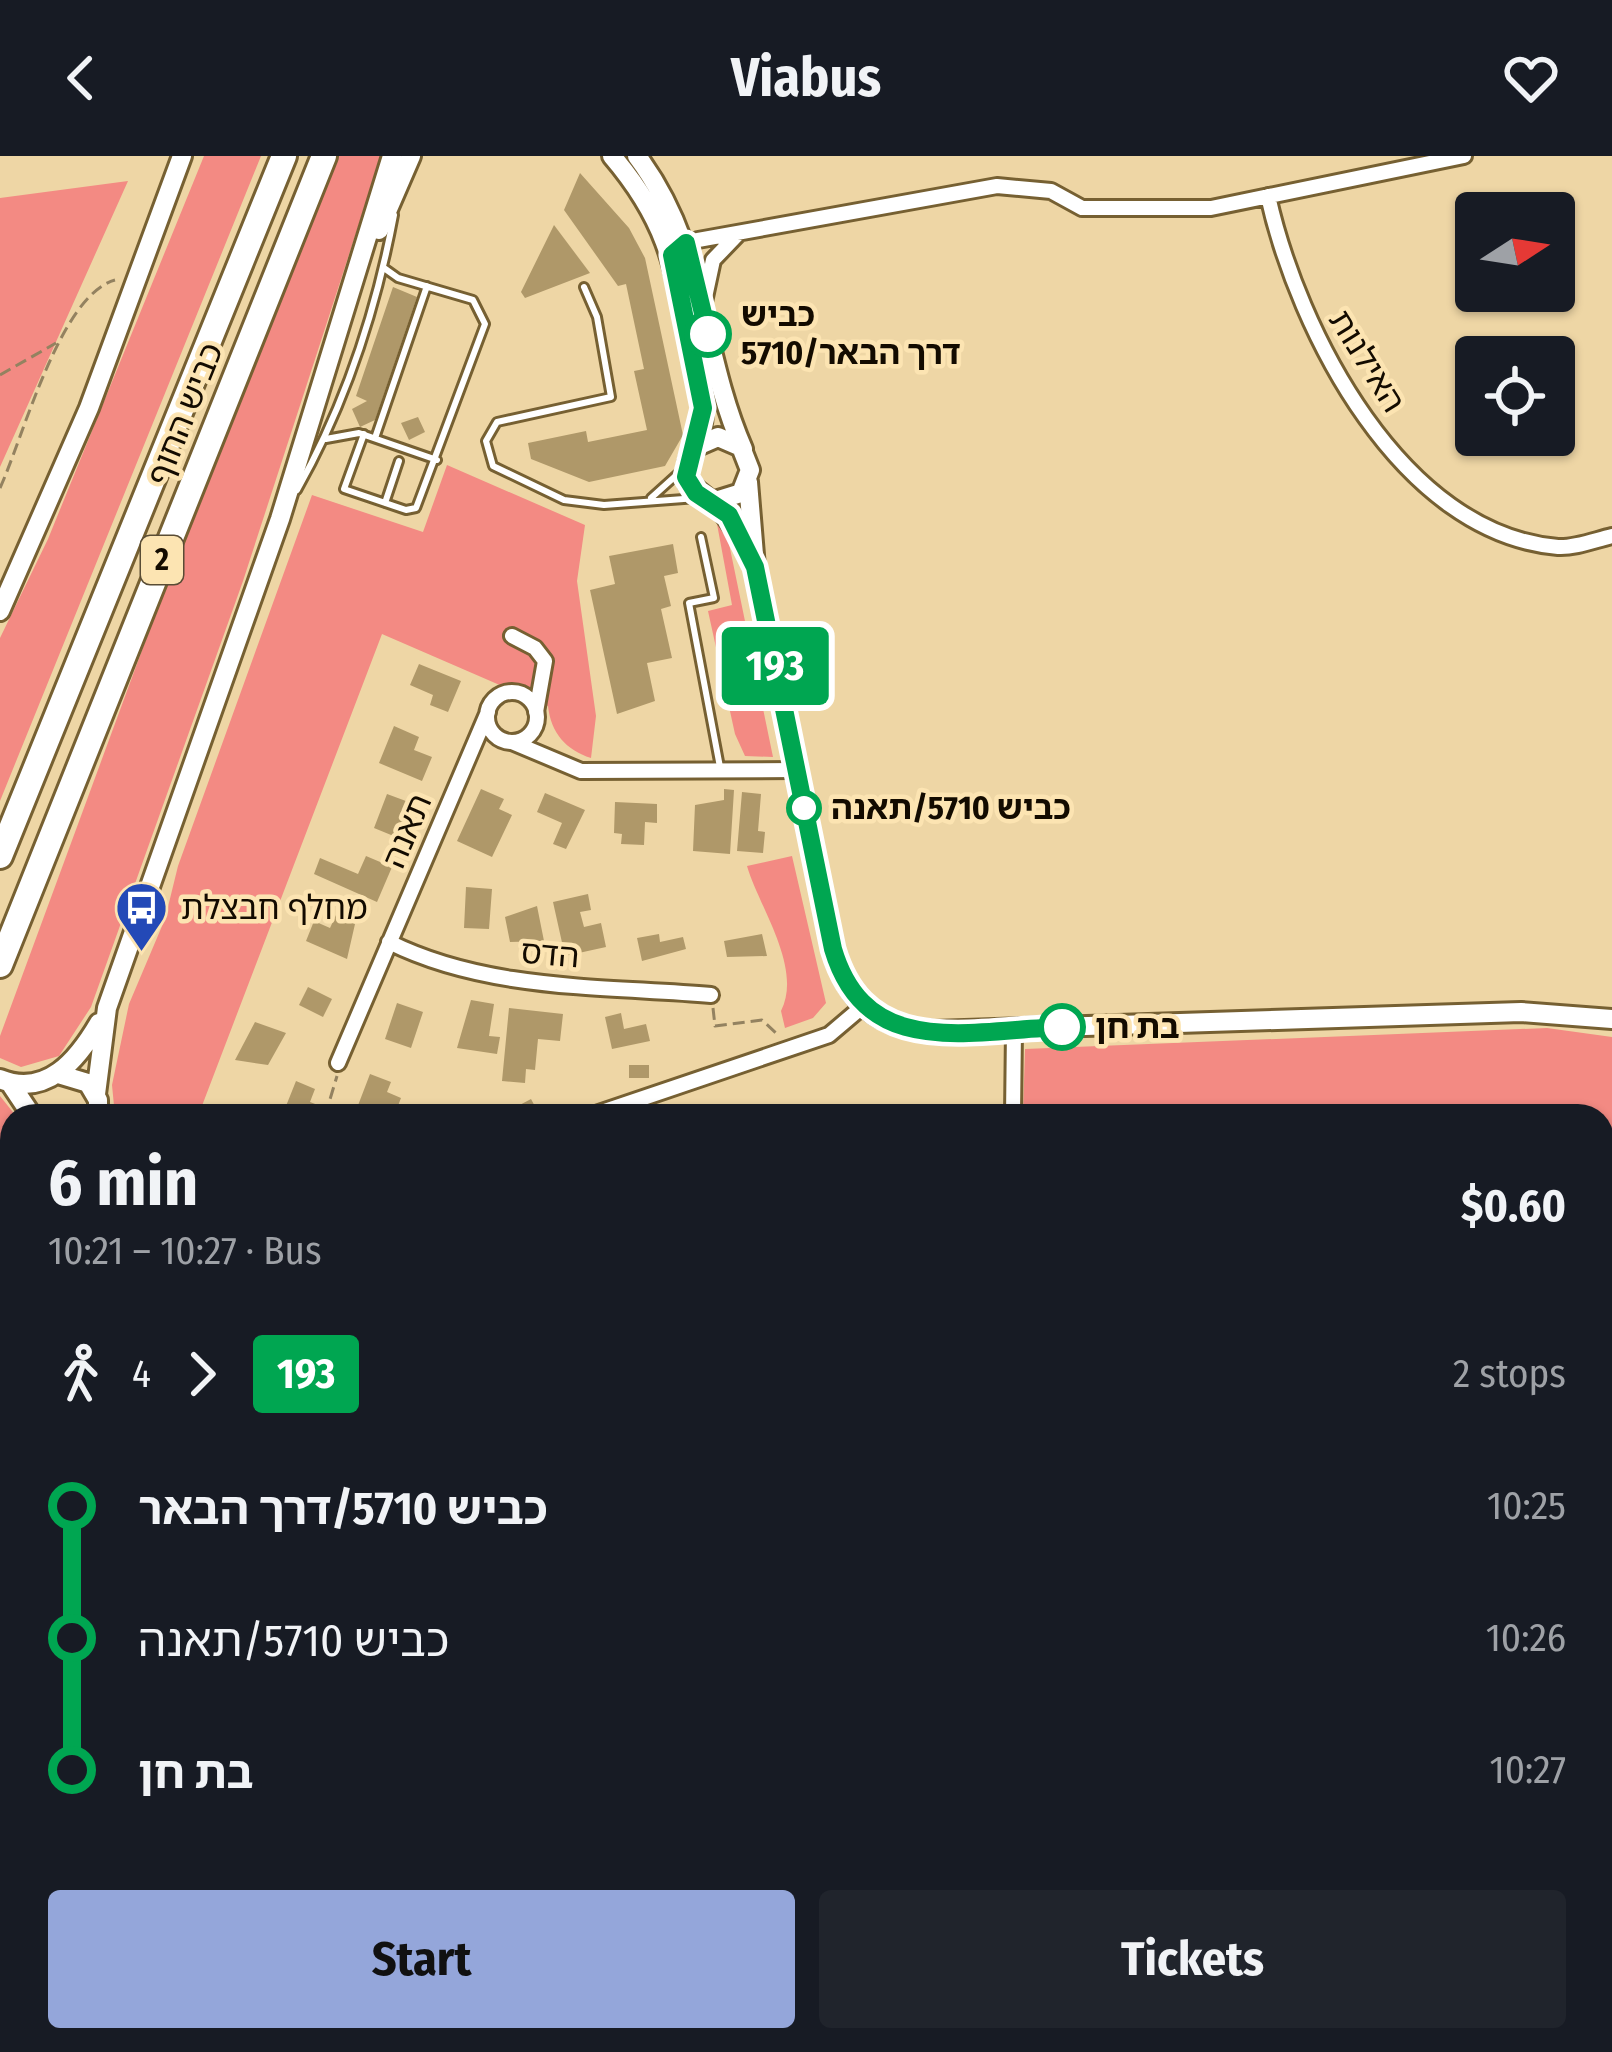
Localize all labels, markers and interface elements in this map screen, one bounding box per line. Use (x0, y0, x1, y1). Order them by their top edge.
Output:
icon: back (48, 45, 114, 111)
icon: heart (1498, 45, 1564, 111)
text: Viabus (731, 46, 881, 110)
north arrow (1455, 192, 1575, 312)
map controls (1455, 192, 1575, 456)
place label: כביש 5710/דרך הבאר (741, 295, 961, 373)
street label: האילנות (1320, 303, 1414, 419)
marker: כביש 5710/דרך הבאר (686, 312, 730, 356)
button: locate (1455, 336, 1575, 456)
street label: כביש החוף (138, 337, 232, 491)
road number: 2 (141, 536, 183, 584)
line badge: 193 (706, 627, 844, 705)
text: 193 (746, 641, 804, 691)
street label: תאנה (374, 788, 440, 874)
place label: כביש 5710/תאנה (831, 788, 1071, 828)
marker: כביש 5710/תאנה (788, 792, 820, 824)
bus stop icon: מחלף חבצלת (114, 880, 170, 954)
place label: מחלף חבצלת (181, 888, 368, 928)
street label: הדס (519, 932, 581, 976)
marker: בת חן (1040, 1005, 1084, 1049)
place label: בת חן (1095, 1007, 1180, 1047)
text: 6 min (48, 1143, 198, 1222)
text: $0.60 (1461, 1179, 1566, 1233)
text: 10:21 – 10:27 · Bus (48, 1228, 322, 1274)
icon: walk (48, 1341, 114, 1407)
icon: forward (169, 1341, 235, 1407)
text: 193 (277, 1349, 335, 1399)
text: 4 (132, 1351, 151, 1397)
text: 2 stops (1453, 1351, 1566, 1397)
text: כביש 5710/דרך הבאר (138, 1482, 548, 1536)
text: 10:25 (1487, 1483, 1566, 1529)
text: כביש 5710/תאנה (138, 1614, 449, 1668)
text: 10:26 (1486, 1615, 1566, 1661)
text: בת חן (138, 1746, 253, 1800)
text: 10:27 (1489, 1747, 1566, 1793)
button: Start (48, 1890, 795, 2028)
button: Tickets (819, 1890, 1566, 2028)

